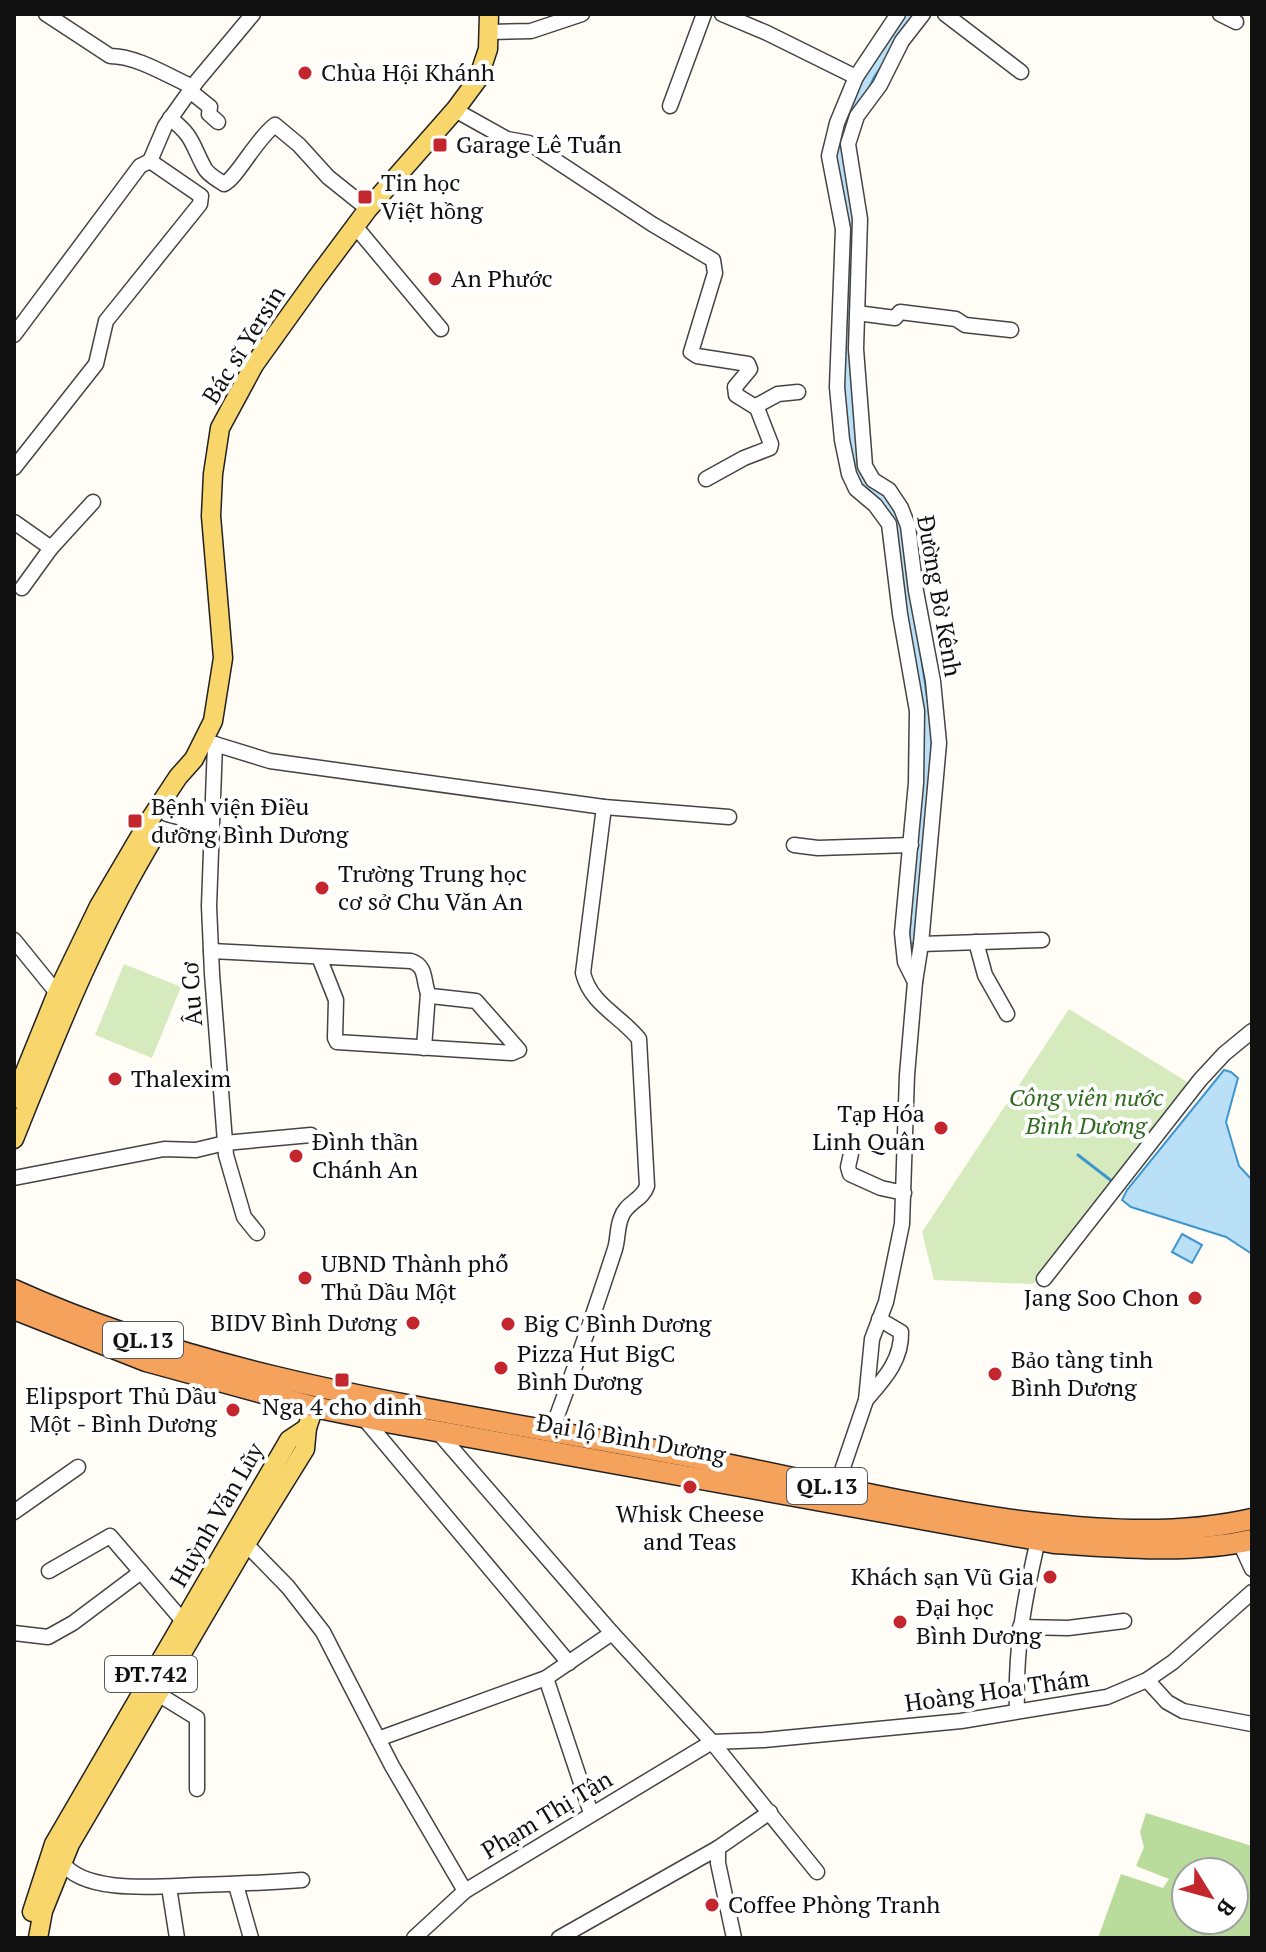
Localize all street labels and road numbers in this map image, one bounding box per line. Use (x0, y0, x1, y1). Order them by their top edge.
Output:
street label: Bác sĩ Yersin (194, 279, 292, 409)
street label: Đường Bờ Kênh (910, 513, 970, 679)
street label: Âu Cơ (173, 961, 209, 1027)
road number: QL.13 (103, 1322, 183, 1358)
street label: Đại lộ Bình Dương (534, 1406, 729, 1470)
street label: Huỳnh Văn Lũy (162, 1436, 271, 1593)
road number: QL.13 (787, 1468, 867, 1504)
road number: ĐT.742 (105, 1656, 197, 1692)
street label: Hoàng Hoa Thám (903, 1661, 1091, 1719)
street label: Phạm Thị Tân (475, 1762, 618, 1866)

